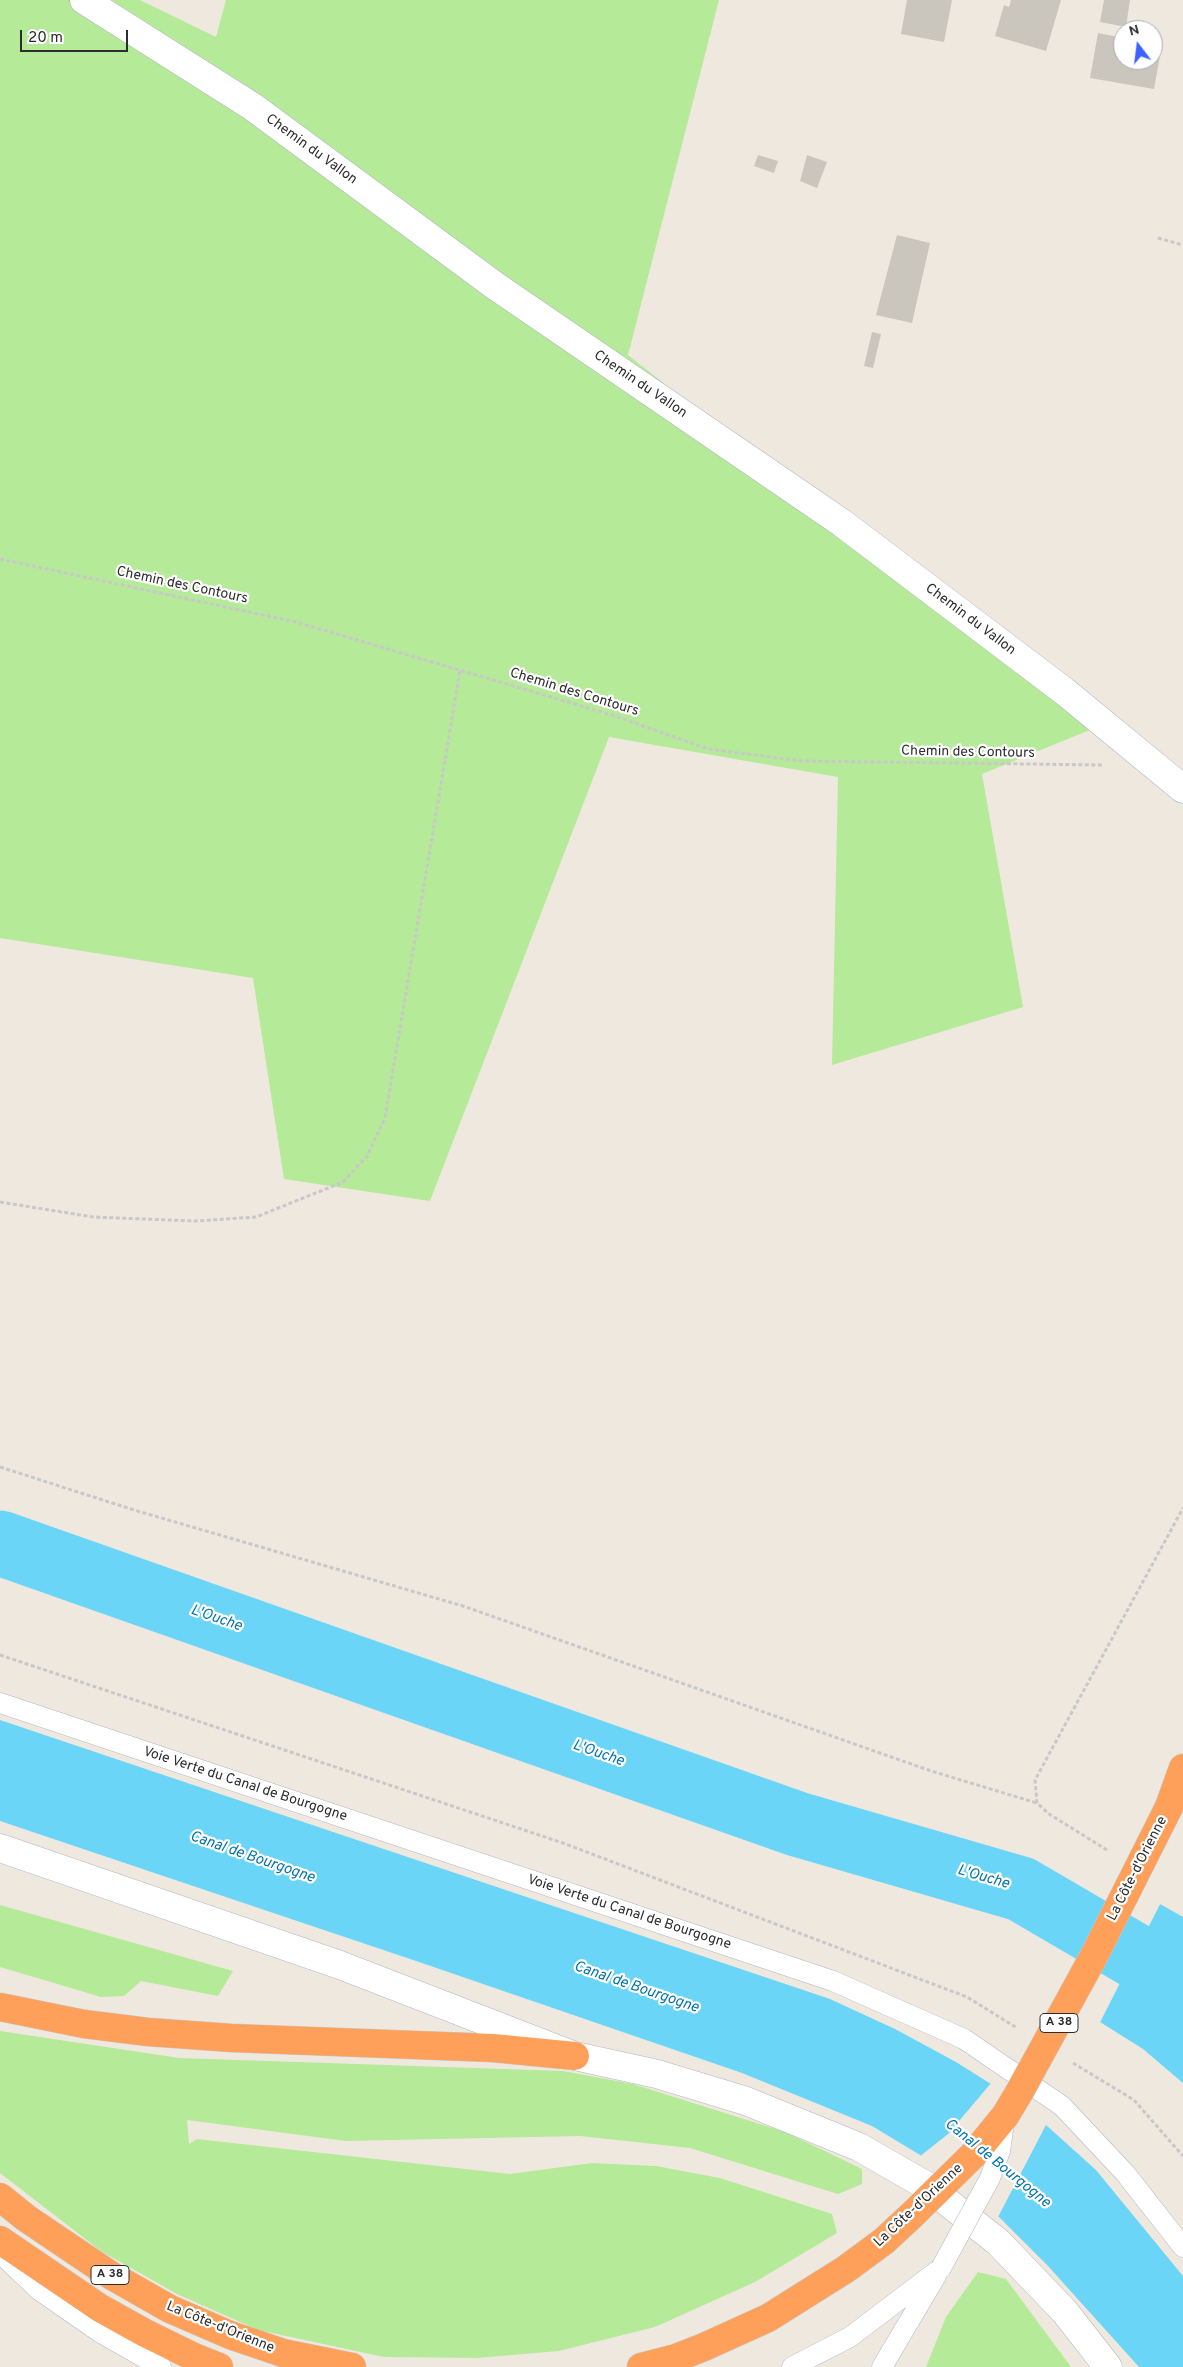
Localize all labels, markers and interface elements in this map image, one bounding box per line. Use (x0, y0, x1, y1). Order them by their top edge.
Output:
scale bar (22, 20, 130, 52)
north arrow (1113, 20, 1163, 70)
text: N (1127, 21, 1141, 41)
text: 20 m (28, 29, 63, 48)
street label: Chemin du Vallon (262, 111, 360, 189)
street label: Chemin du Vallon (590, 348, 690, 422)
street label: Chemin des Contours (115, 564, 249, 608)
street label: Chemin du Vallon (921, 581, 1019, 659)
street label: Chemin des Contours (508, 665, 640, 721)
street label: Chemin des Contours (901, 743, 1035, 763)
water label: L'Ouche (188, 1602, 244, 1636)
water label: L'Ouche (570, 1737, 626, 1771)
street label: Voie Verte du Canal de Bourgogne (141, 1744, 349, 1826)
street label: La Côte-d'Orienne (1104, 1814, 1172, 1924)
water label: Canal de Bourgogne (187, 1828, 317, 1888)
water label: L'Ouche (955, 1862, 1011, 1894)
street label: Voie Verte du Canal de Bourgogne (525, 1872, 733, 1954)
water label: Canal de Bourgogne (571, 1958, 701, 2018)
road number: A 38 (1040, 2014, 1078, 2032)
water label: Canal de Bourgogne (940, 2116, 1054, 2212)
street label: La Côte-d'Orienne (871, 2161, 967, 2251)
road number: A 38 (91, 2266, 129, 2284)
street label: La Côte-d'Orienne (164, 2299, 276, 2357)

